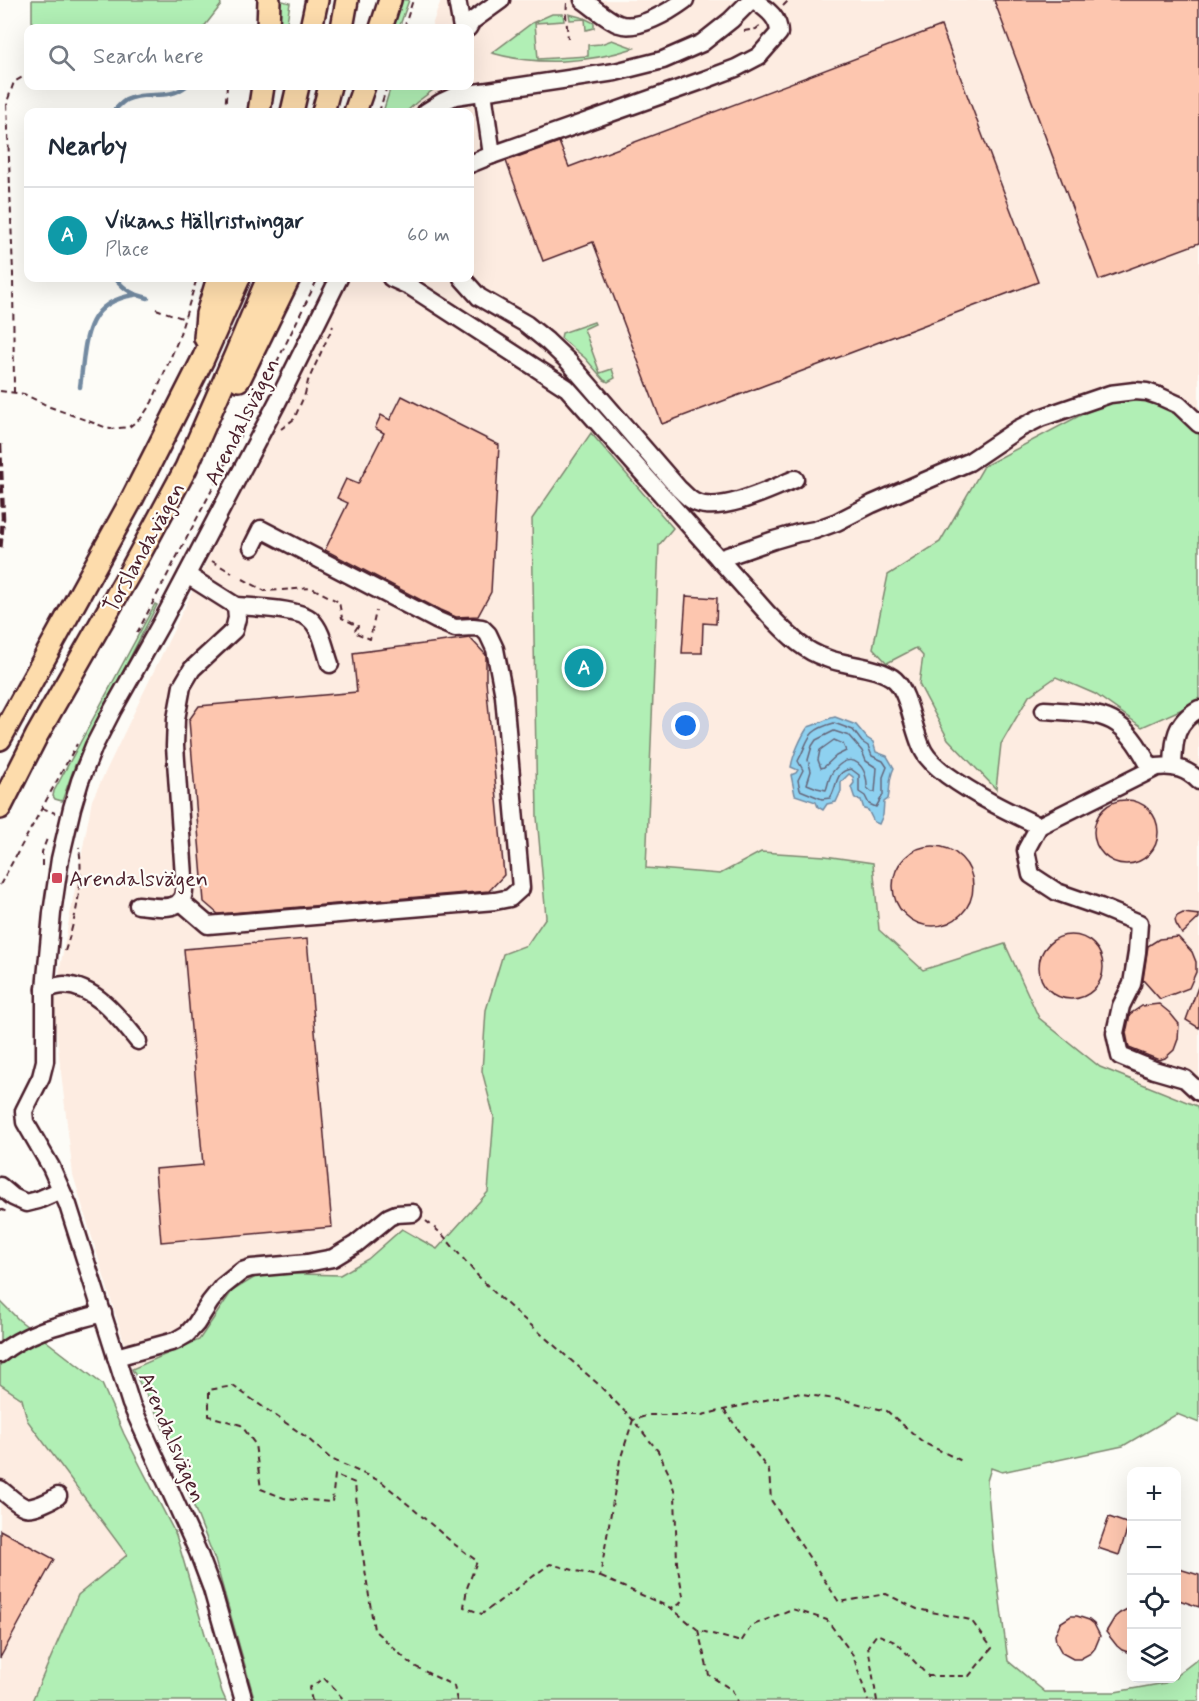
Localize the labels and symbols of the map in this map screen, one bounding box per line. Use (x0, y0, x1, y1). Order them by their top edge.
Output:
street label: Arendalsvägen (199, 354, 288, 491)
street label: Torslandavägen (97, 478, 193, 619)
pin: A (564, 646, 604, 690)
your location (671, 711, 700, 740)
place label: Arendalsvägen (69, 866, 208, 895)
marker: Arendalsvägen (50, 871, 64, 885)
street label: Arendalsvägen (130, 1368, 211, 1508)

